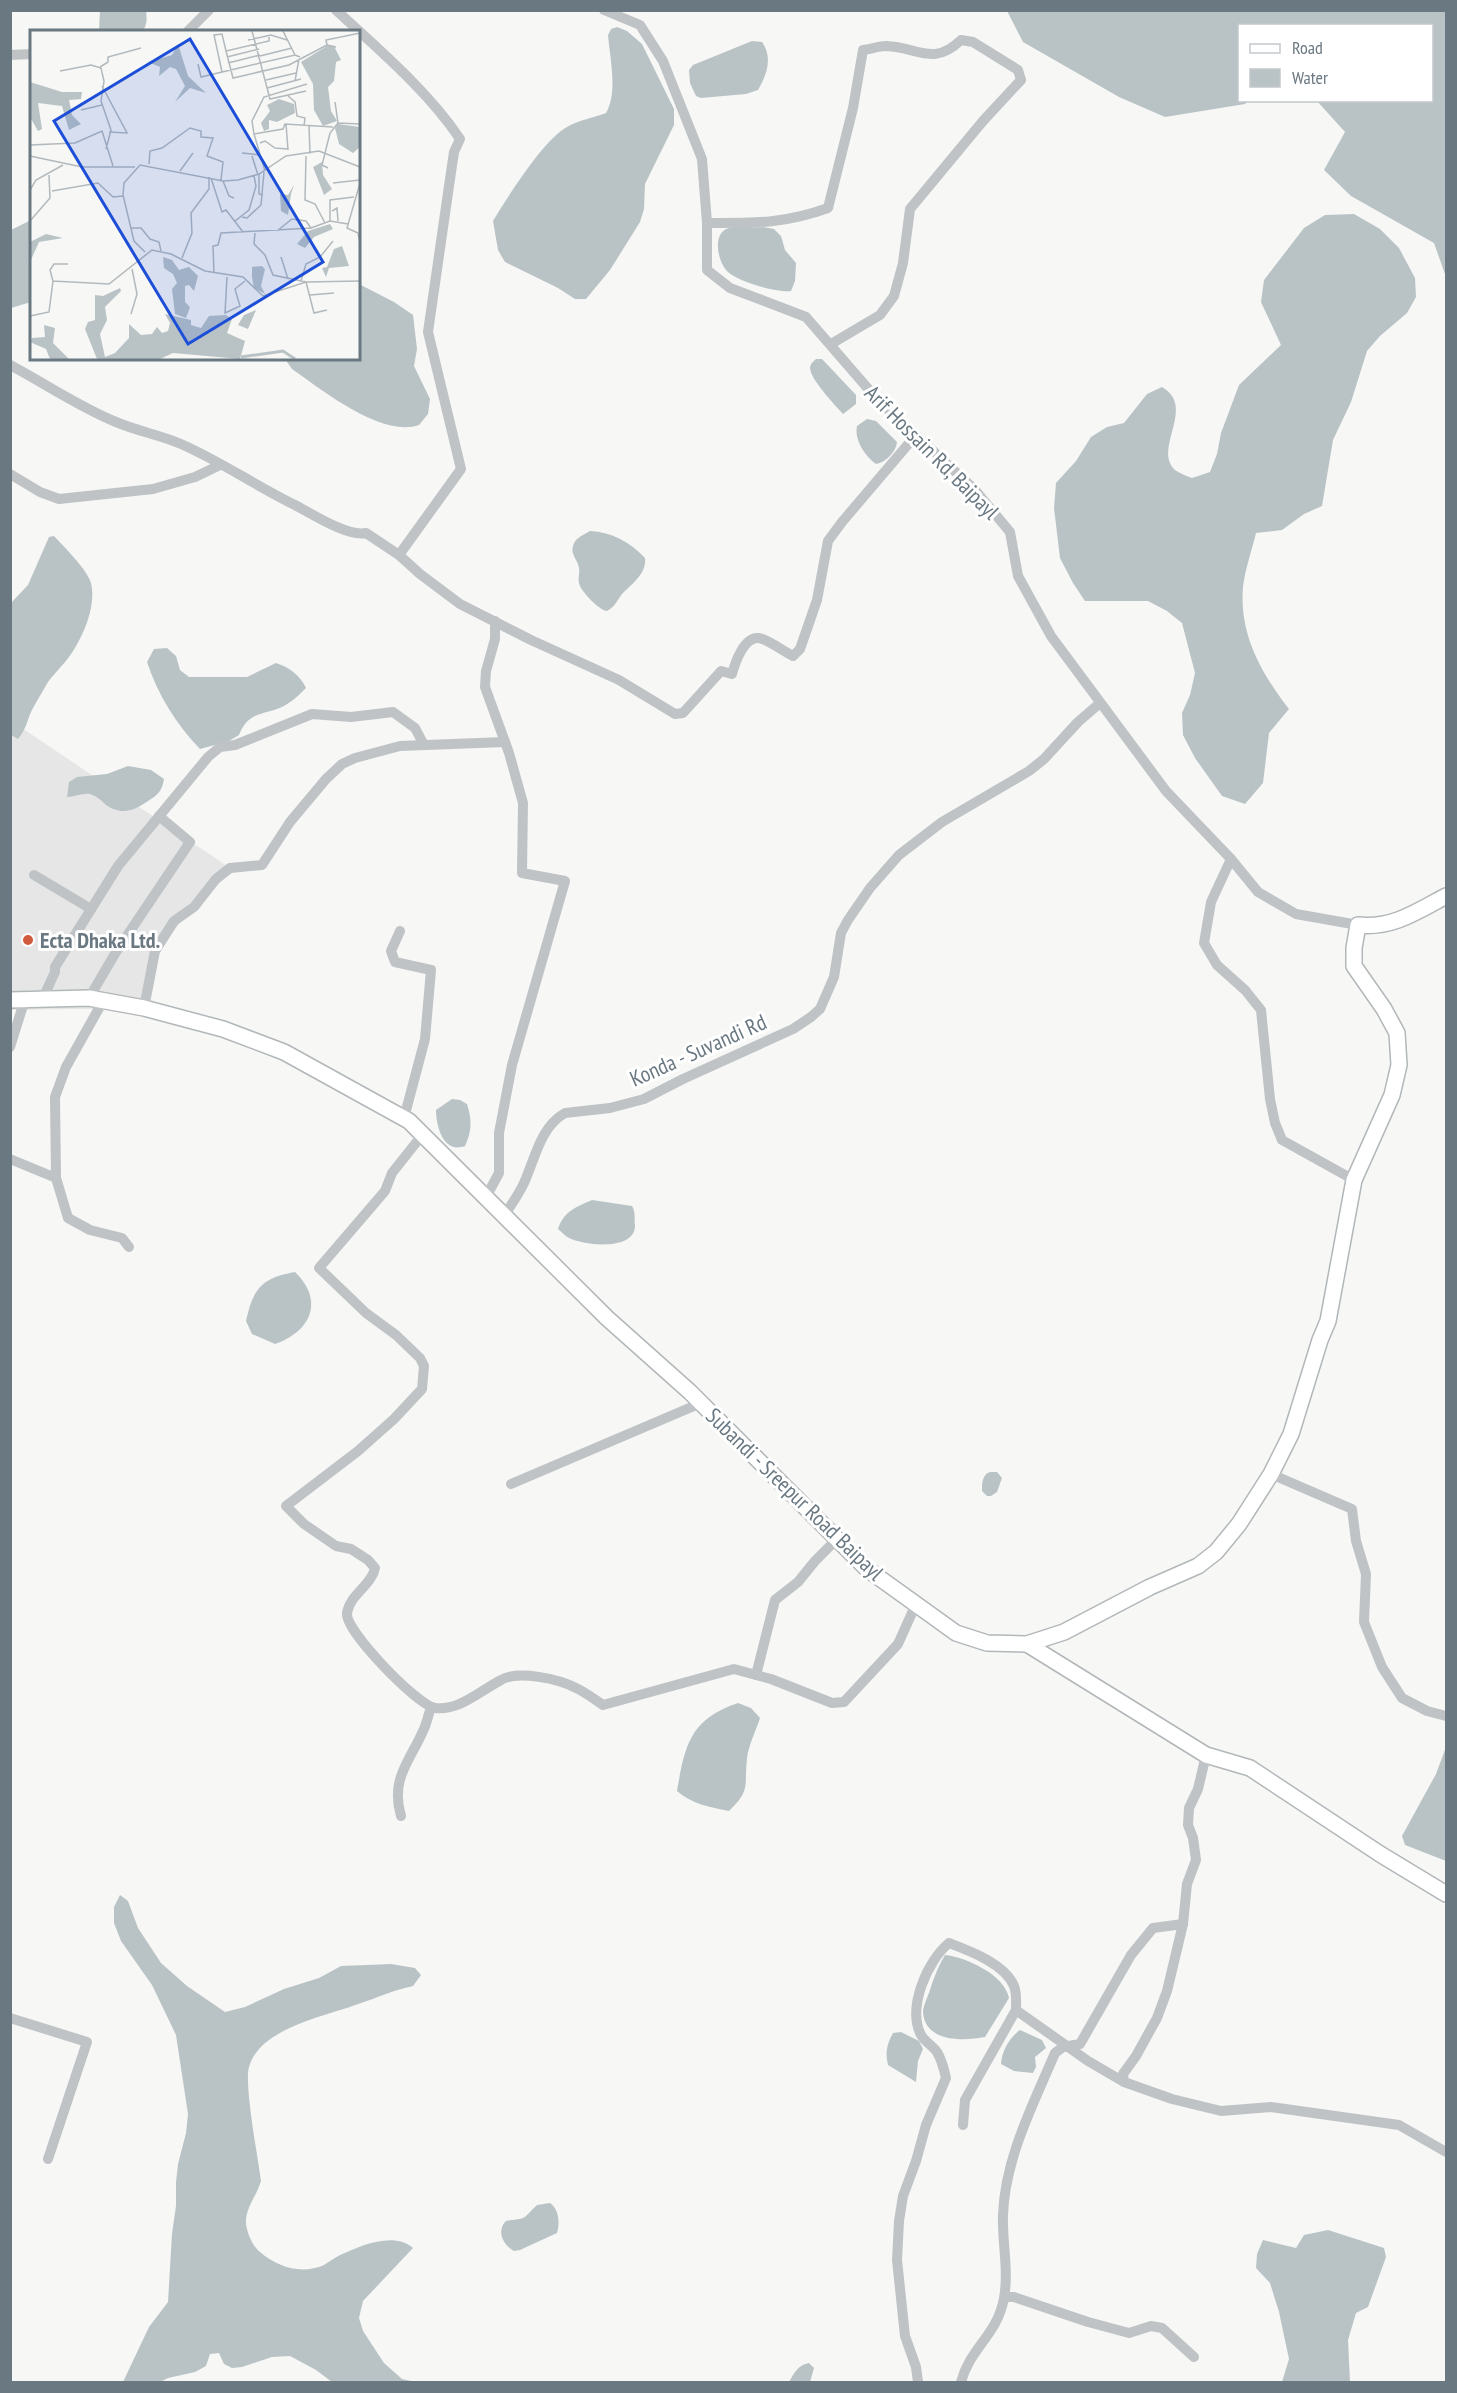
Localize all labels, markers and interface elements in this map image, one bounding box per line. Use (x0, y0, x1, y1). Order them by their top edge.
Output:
legend (1238, 24, 1433, 102)
inset map (30, 30, 360, 360)
text: Road (1292, 36, 1323, 59)
text: Water (1292, 66, 1328, 89)
street label: Arif Hossain Rd, Baipayl (859, 379, 1006, 526)
place label: Ecta Dhaka Ltd. (40, 926, 160, 954)
marker: Ecta Dhaka Ltd. (21, 933, 35, 947)
street label: Konda - Suvandi Rd (625, 1007, 771, 1093)
street label: Subandi - Sreepur Road Baipayl (700, 1402, 890, 1587)

